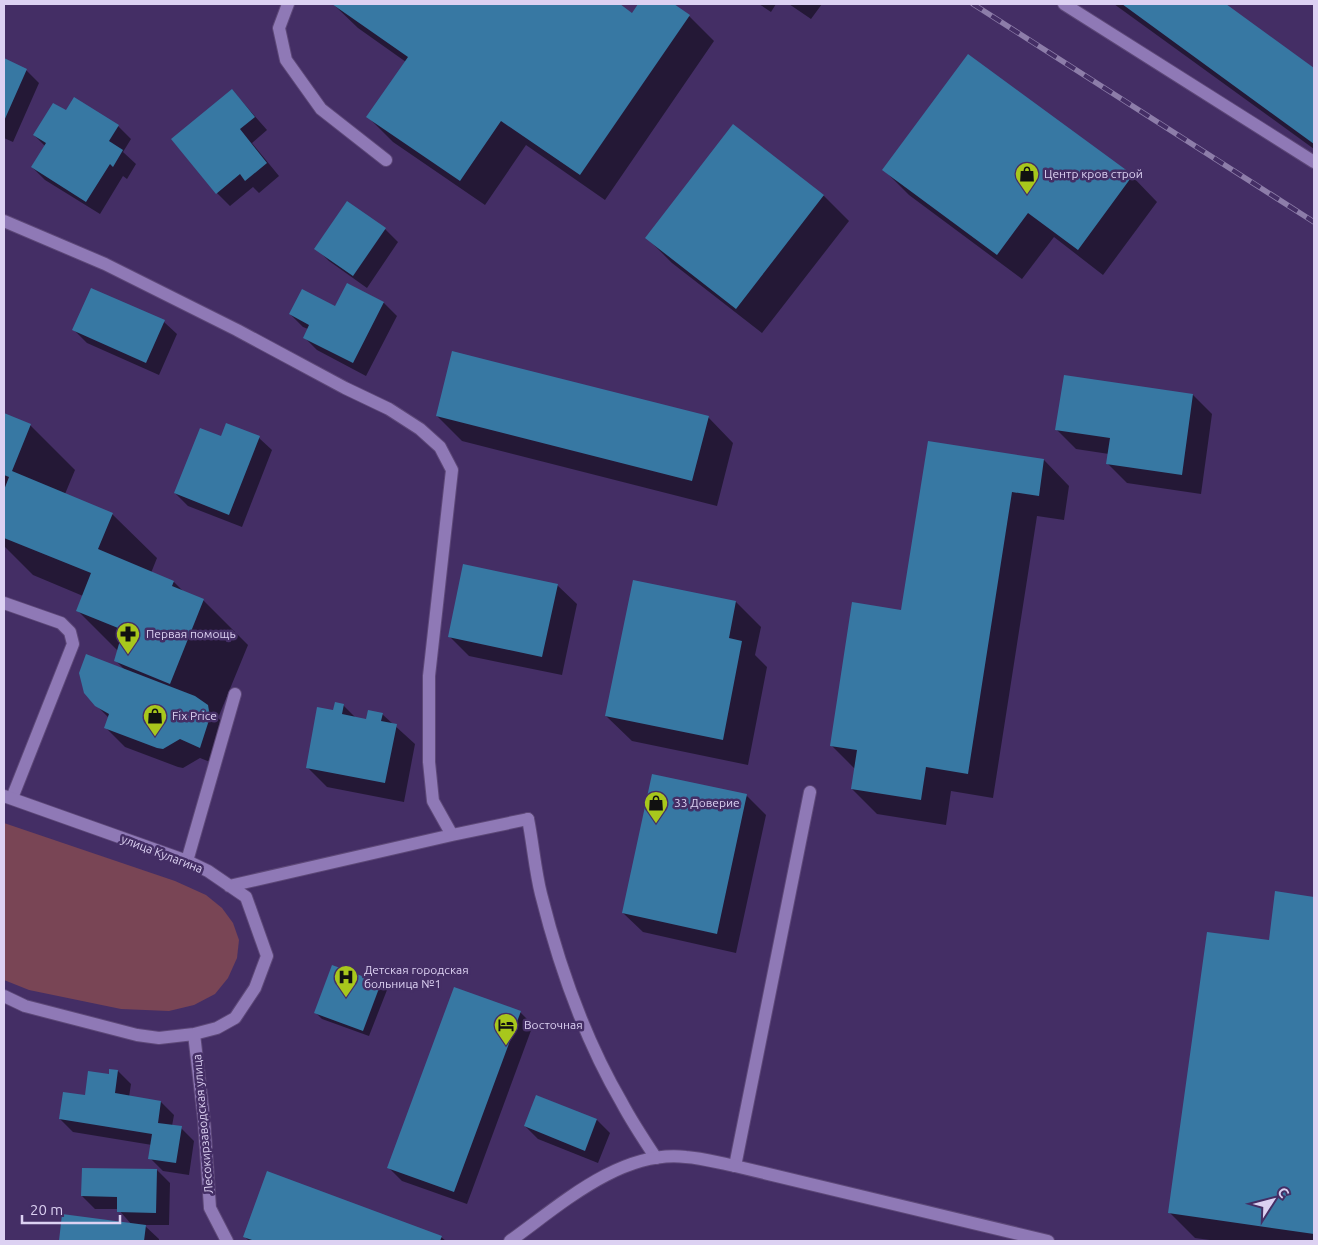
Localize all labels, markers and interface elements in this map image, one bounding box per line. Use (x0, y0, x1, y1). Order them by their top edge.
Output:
shop icon: Центр кров строй (1014, 161, 1040, 195)
place label: Центр кров строй (1044, 167, 1143, 180)
pharmacy icon: Первая помощь (115, 621, 141, 655)
place label: Первая помощь (146, 627, 236, 640)
shop icon: Fix Price (142, 703, 168, 737)
place label: Fix Price (172, 709, 217, 722)
shop icon: 33 Доверие (643, 790, 669, 824)
place label: 33 Доверие (674, 796, 740, 809)
street label: улица Кулагина (120, 832, 205, 875)
place label: Детская городская больница №1 (364, 963, 469, 990)
hospital icon: Детская городская больница №1 (333, 964, 359, 998)
hotel icon: Восточная (493, 1012, 519, 1046)
place label: Восточная (524, 1018, 583, 1031)
street label: Лесокирзаводская улица (190, 1054, 215, 1195)
north arrow (1248, 1175, 1298, 1225)
text: С (1274, 1184, 1293, 1201)
scale bar (22, 1192, 120, 1224)
text: 20 m (30, 1201, 63, 1218)

